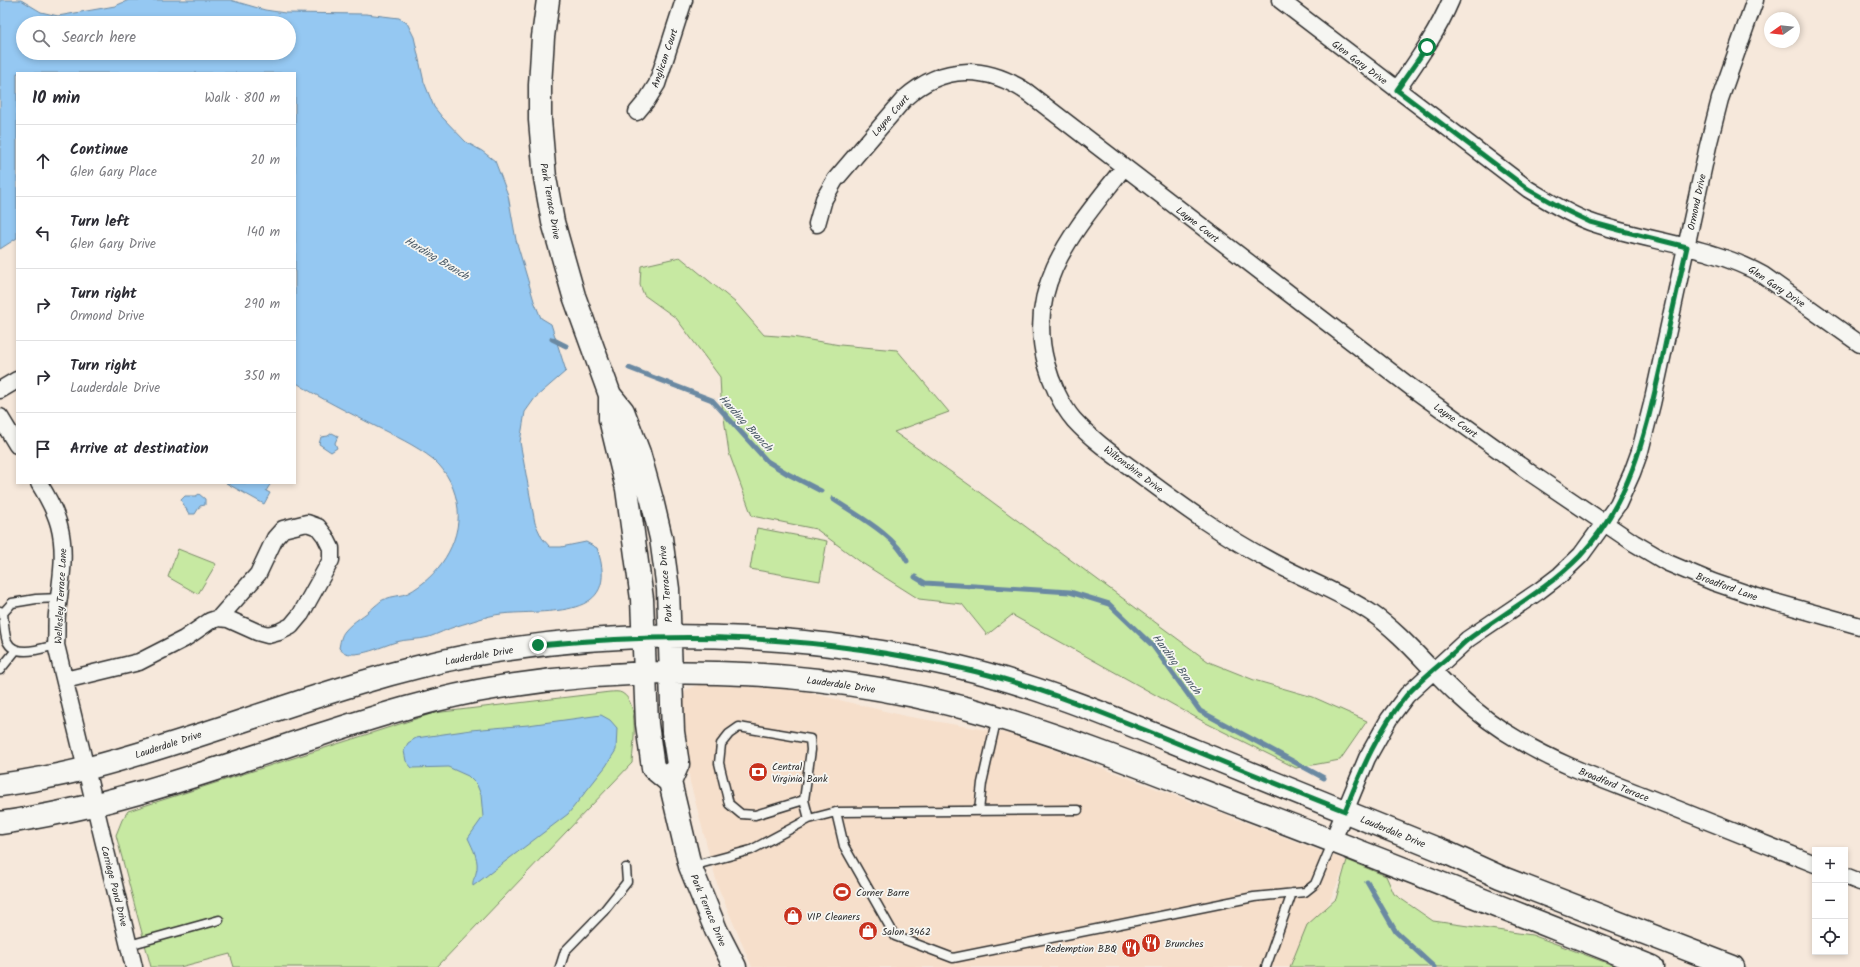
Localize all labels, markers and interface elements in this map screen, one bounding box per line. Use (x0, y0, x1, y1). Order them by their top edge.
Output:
north arrow (1764, 12, 1800, 48)
search box (16, 16, 296, 60)
text: Search here (62, 26, 136, 50)
street label: Anglican Court (647, 26, 683, 90)
icon: search (30, 27, 52, 49)
street label: Glen Gary Drive (1328, 37, 1391, 89)
route start (1418, 38, 1436, 56)
text: 10 min (32, 85, 80, 112)
text: Walk · 800 m (205, 88, 280, 109)
street label: Layne Court (868, 91, 914, 140)
text: Continue (70, 138, 128, 162)
icon: ahead (32, 150, 54, 172)
text: 20 m (250, 150, 280, 171)
text: Glen Gary Place (70, 162, 157, 183)
street label: Park Terrace Drive (535, 162, 565, 241)
street label: Ormond Drive (1683, 172, 1711, 232)
street label: Layne Court (1172, 203, 1223, 247)
text: Turn left (70, 210, 130, 234)
icon: left (32, 222, 54, 244)
text: 140 m (247, 222, 280, 243)
water label: Harding Branch (401, 233, 473, 286)
text: Glen Gary Drive (70, 234, 156, 255)
street label: Glen Gary Drive (1745, 262, 1809, 312)
text: Turn right (70, 282, 137, 306)
icon: right (32, 294, 54, 316)
text: 290 m (244, 294, 280, 315)
text: Ormond Drive (70, 306, 144, 327)
text: Turn right (70, 354, 137, 378)
icon: right (32, 366, 54, 388)
text: 350 m (244, 366, 280, 387)
text: Lauderdale Drive (70, 378, 160, 399)
water label: Harding Branch (714, 391, 777, 457)
street label: Layne Court (1430, 399, 1481, 442)
text: Arrive at destination (70, 437, 209, 461)
icon: arrive (32, 438, 54, 460)
street label: Wiltonshire Drive (1100, 442, 1167, 498)
street label: Park Terrace Drive (655, 544, 677, 623)
street label: Wellesley Terrace Lane (51, 547, 72, 644)
street label: Broadford Lane (1694, 568, 1760, 606)
water label: Harding Branch (1147, 630, 1206, 700)
route end (529, 636, 547, 654)
street label: Lauderdale Drive (444, 642, 515, 670)
street label: Lauderdale Drive (805, 672, 877, 698)
street label: Lauderdale Drive (133, 726, 204, 763)
place label: Central Virginia Bank (772, 759, 828, 787)
bank icon: Central Virginia Bank (747, 761, 769, 783)
street label: Broadford Terrace (1576, 764, 1652, 807)
street label: Lauderdale Drive (1358, 812, 1428, 853)
street label: Carriage Pond Drive (96, 844, 132, 929)
map controls (1812, 847, 1848, 955)
button: + (1812, 847, 1848, 883)
street label: Park Terrace Drive (686, 872, 731, 949)
sports icon: Corner Barre (831, 881, 853, 903)
button: − (1812, 883, 1848, 919)
place label: Corner Barre (856, 885, 910, 901)
shop icon: VIP Cleaners (782, 905, 804, 927)
place label: VIP Cleaners (807, 909, 861, 925)
button: locate (1812, 919, 1848, 955)
shop icon: Salon 3462 (857, 920, 879, 942)
place label: Salon 3462 (882, 924, 931, 940)
restaurant icon: Brunches (1140, 932, 1162, 954)
place label: Brunches (1165, 936, 1204, 952)
restaurant icon: Redemption BBQ (1120, 937, 1142, 959)
place label: Redemption BBQ (1045, 941, 1118, 957)

